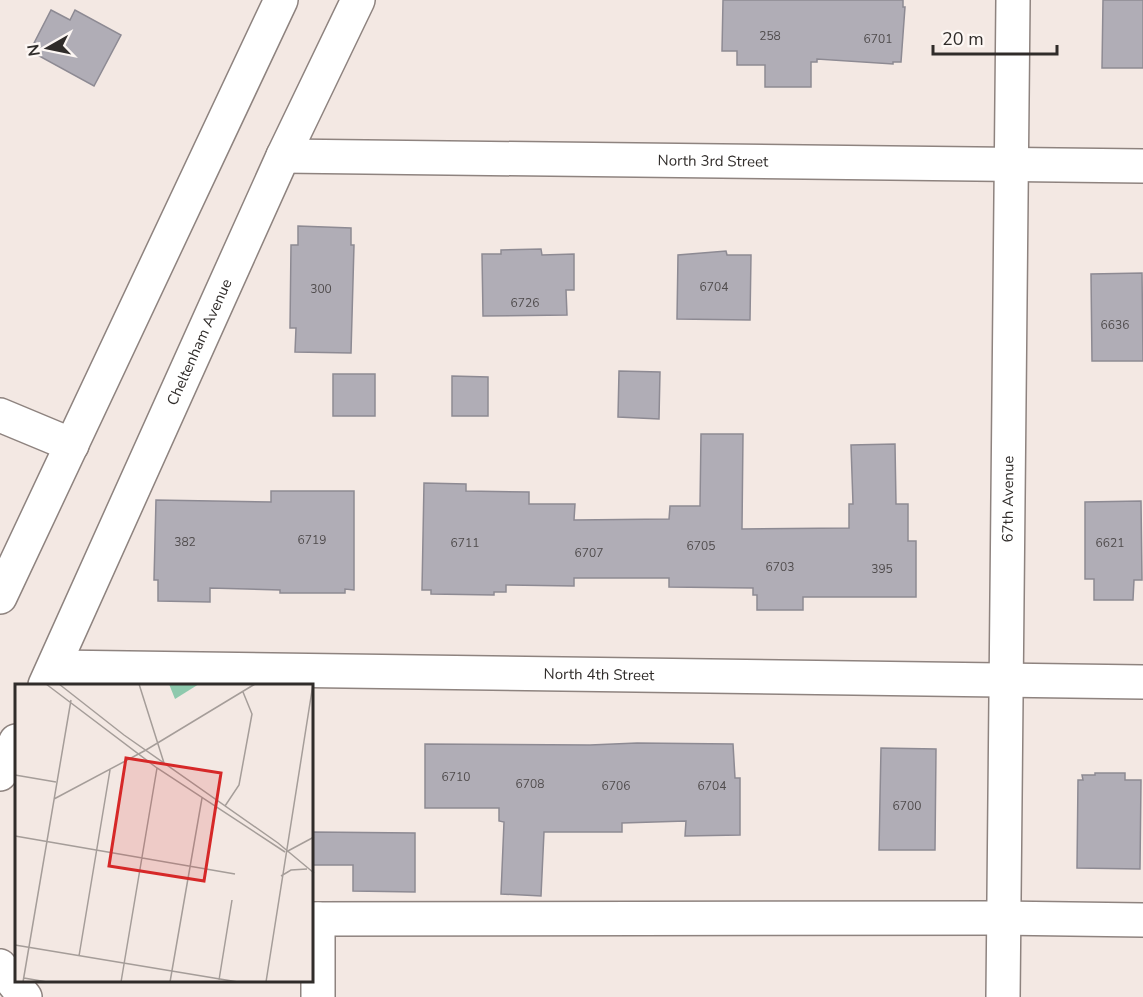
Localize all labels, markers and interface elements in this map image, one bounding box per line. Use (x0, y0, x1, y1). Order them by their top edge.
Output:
north arrow (18, 18, 78, 78)
scale bar (933, 18, 1058, 56)
text: 20 m (942, 27, 984, 51)
house number: 258 (759, 28, 781, 44)
house number: 6701 (864, 31, 892, 47)
text: N (22, 43, 46, 58)
street label: North 3rd Street (657, 150, 769, 172)
street label: Cheltenham Avenue (162, 276, 236, 409)
house number: 6704 (700, 279, 728, 295)
house number: 300 (310, 281, 332, 297)
house number: 6726 (511, 295, 539, 311)
house number: 6636 (1101, 317, 1129, 333)
street label: 67th Avenue (998, 456, 1018, 543)
house number: 6719 (298, 532, 326, 548)
house number: 382 (174, 534, 196, 550)
house number: 6711 (451, 535, 479, 551)
house number: 6621 (1096, 535, 1124, 551)
house number: 6705 (687, 538, 715, 554)
house number: 6707 (575, 545, 603, 561)
house number: 6703 (766, 559, 794, 575)
house number: 395 (871, 561, 893, 577)
street label: North 4th Street (544, 664, 655, 685)
inset map (15, 684, 314, 982)
house number: 6710 (442, 769, 470, 785)
house number: 6708 (516, 776, 544, 792)
house number: 6706 (602, 778, 630, 794)
house number: 6704 (698, 778, 726, 794)
house number: 6700 (893, 798, 921, 814)

